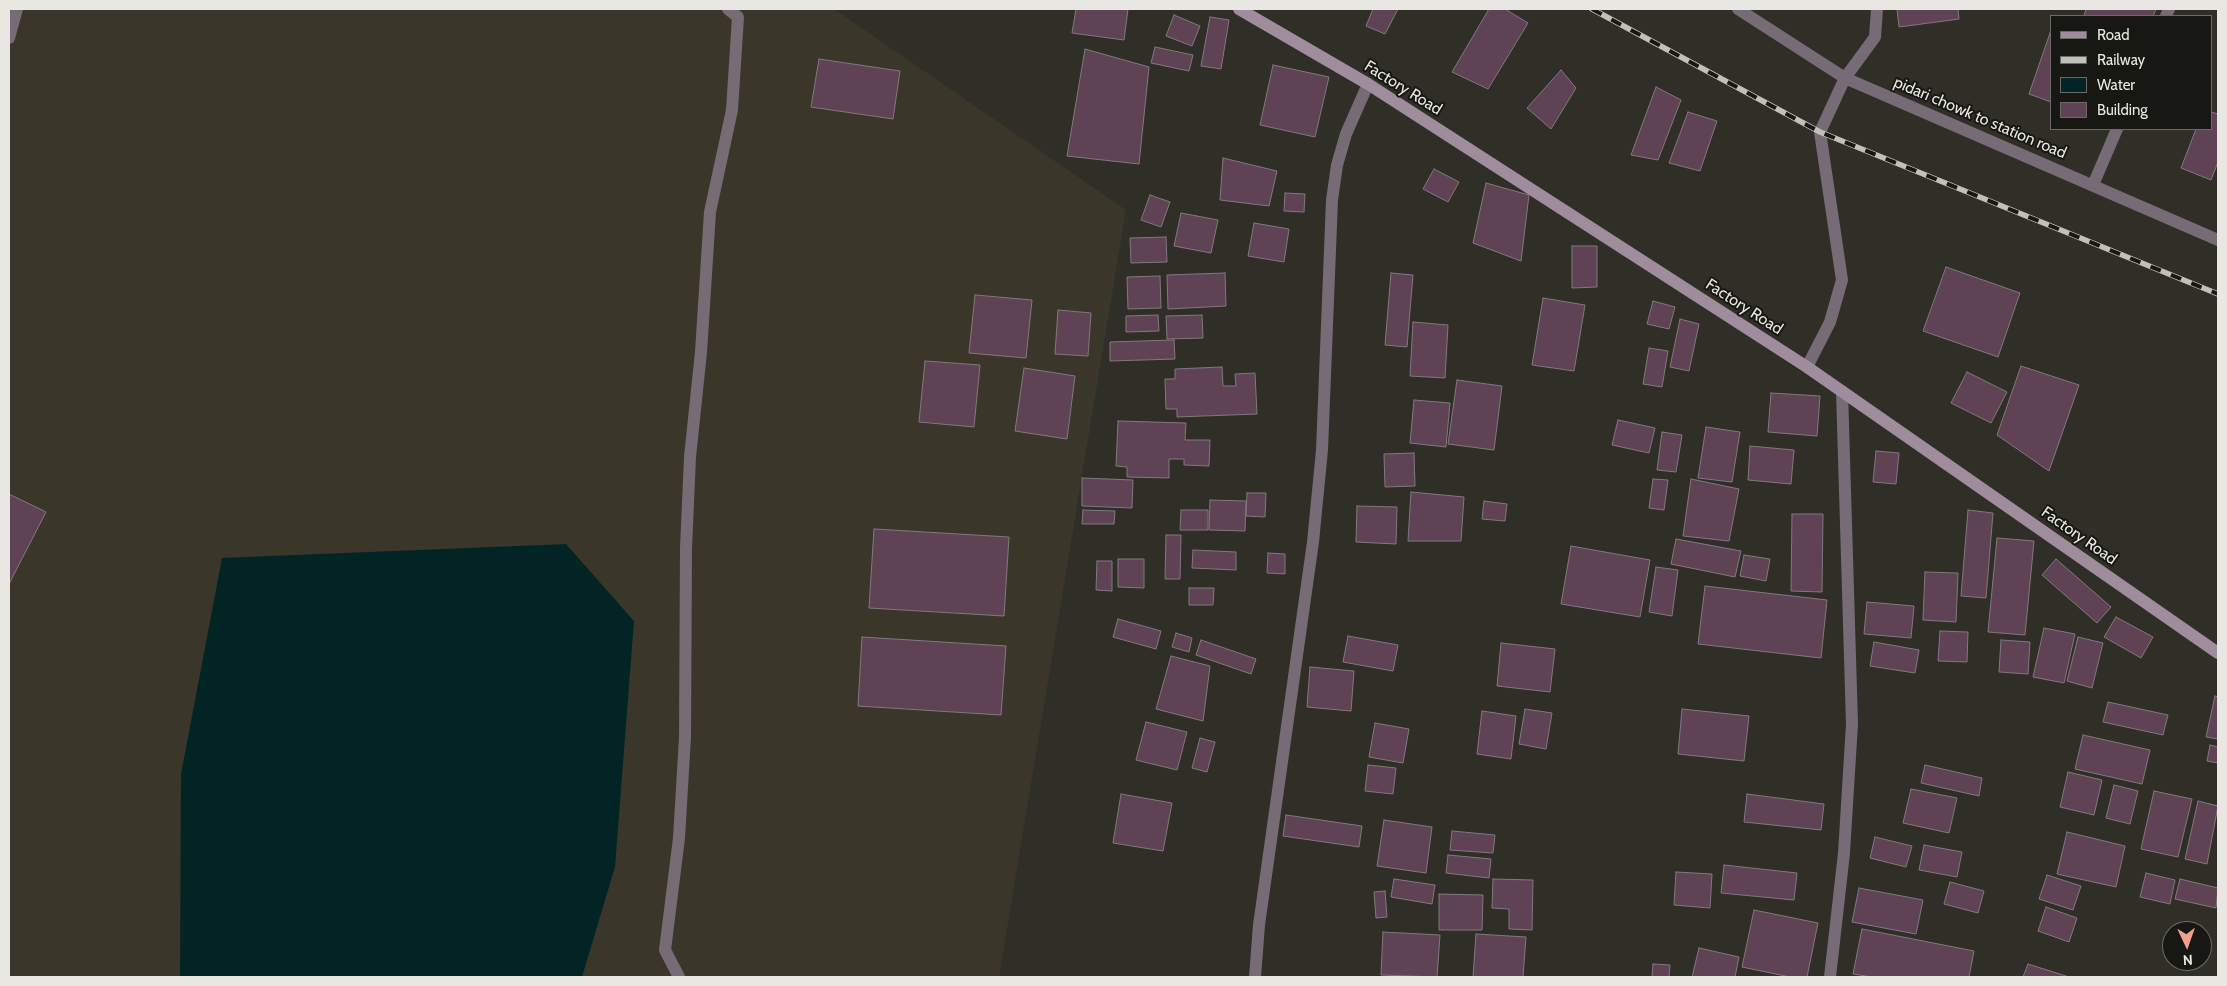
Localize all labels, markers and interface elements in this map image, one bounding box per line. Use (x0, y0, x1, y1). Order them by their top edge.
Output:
legend (2050, 15, 2212, 130)
text: Road (2097, 26, 2130, 44)
text: Railway (2097, 51, 2145, 69)
street label: Factory Road (1361, 57, 1445, 119)
street label: pidari chowk to station road (1891, 73, 2069, 163)
text: Water (2097, 76, 2135, 94)
text: Building (2097, 101, 2148, 119)
street label: Factory Road (1702, 275, 1786, 339)
street label: Factory Road (2037, 503, 2121, 569)
north arrow (2162, 921, 2212, 971)
text: N (2182, 951, 2193, 969)

